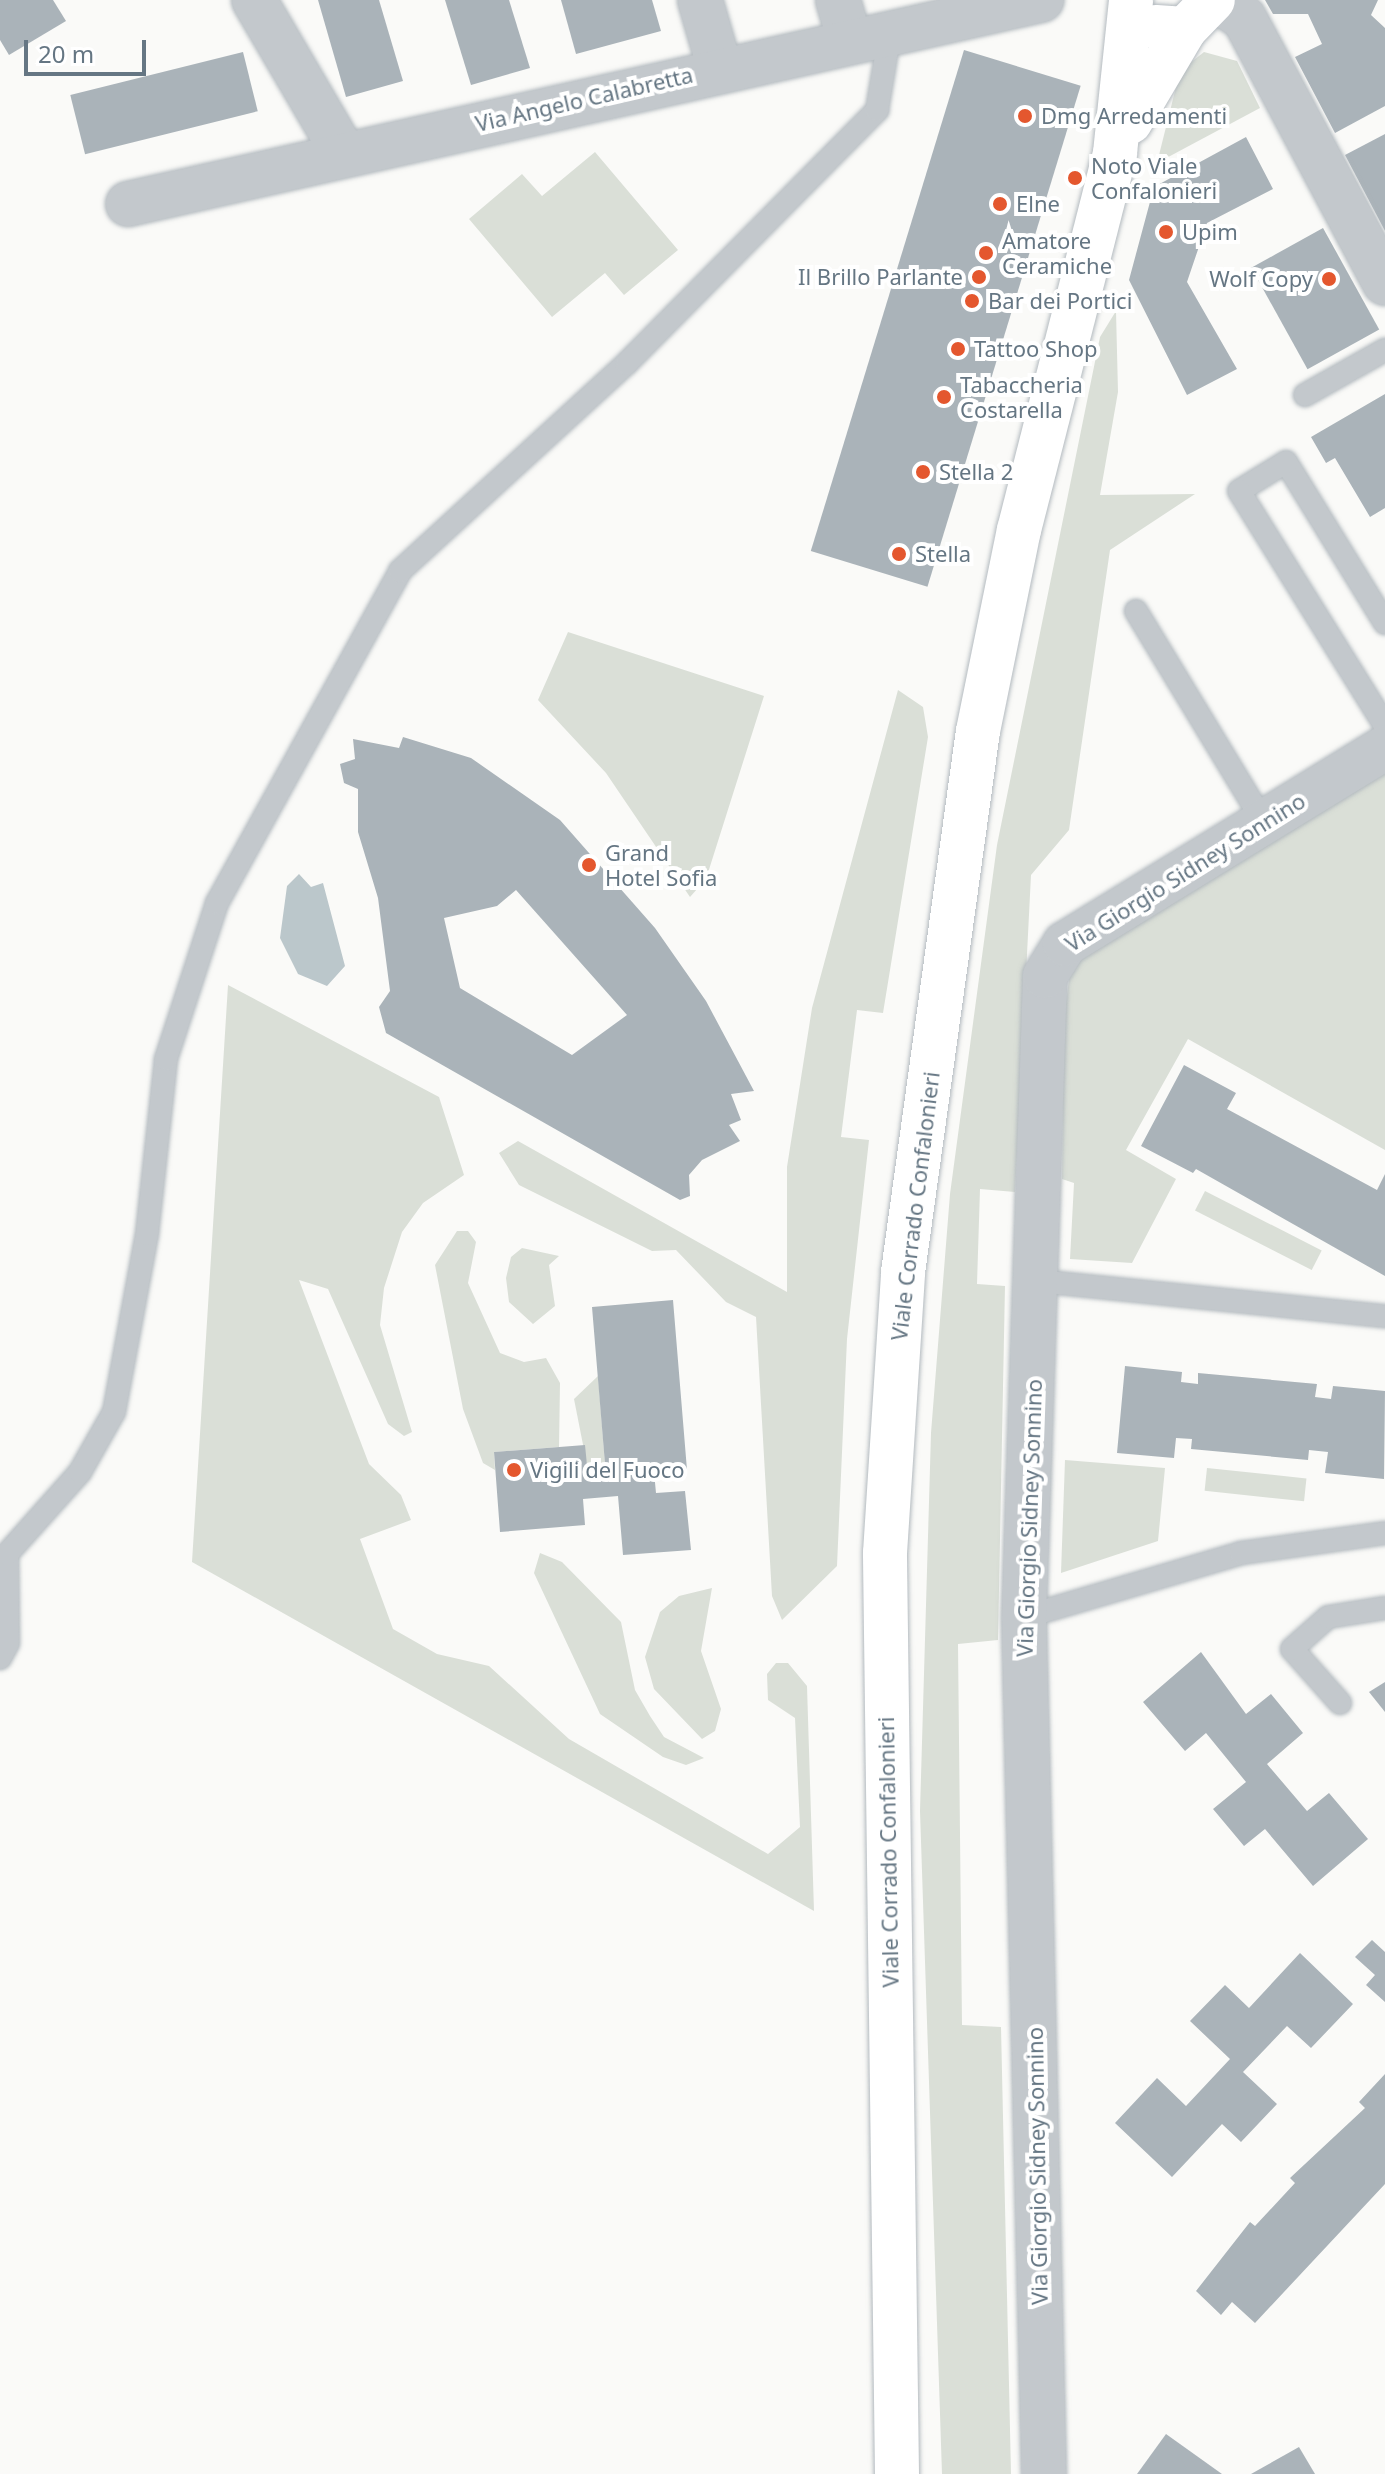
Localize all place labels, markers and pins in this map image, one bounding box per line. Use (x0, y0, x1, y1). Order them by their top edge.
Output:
place label: Dmg Arredamenti (1041, 103, 1227, 129)
marker: Dmg Arredamenti (1016, 107, 1034, 125)
place label: Noto Viale Confalonieri (1091, 152, 1217, 204)
marker: Noto Viale Confalonieri (1066, 169, 1084, 187)
place label: Elne (1016, 191, 1060, 217)
marker: Elne (991, 195, 1009, 213)
place label: Upim (1182, 219, 1238, 245)
marker: Upim (1157, 223, 1175, 241)
place label: Amatore Ceramiche (1002, 227, 1112, 278)
marker: Amatore Ceramiche (977, 244, 995, 262)
place label: Il Brillo Parlante (798, 264, 963, 290)
place label: Wolf Copy (1209, 266, 1313, 292)
marker: Il Brillo Parlante (970, 268, 988, 286)
marker: Wolf Copy (1320, 270, 1338, 288)
place label: Bar dei Portici (988, 288, 1132, 314)
marker: Bar dei Portici (963, 292, 981, 310)
place label: Tattoo Shop (974, 336, 1098, 362)
marker: Tattoo Shop (949, 340, 967, 358)
place label: Tabaccheria Costarella (960, 371, 1083, 422)
marker: Tabaccheria Costarella (935, 388, 953, 406)
place label: Stella 2 (939, 459, 1013, 485)
marker: Stella 2 (914, 463, 932, 481)
place label: Stella (915, 541, 971, 567)
marker: Stella (890, 545, 908, 563)
place label: Grand Hotel Sofia (605, 839, 717, 890)
marker: Grand Hotel Sofia (580, 856, 598, 874)
place label: Vigili del Fuoco (530, 1457, 685, 1483)
marker: Vigili del Fuoco (505, 1461, 523, 1479)

